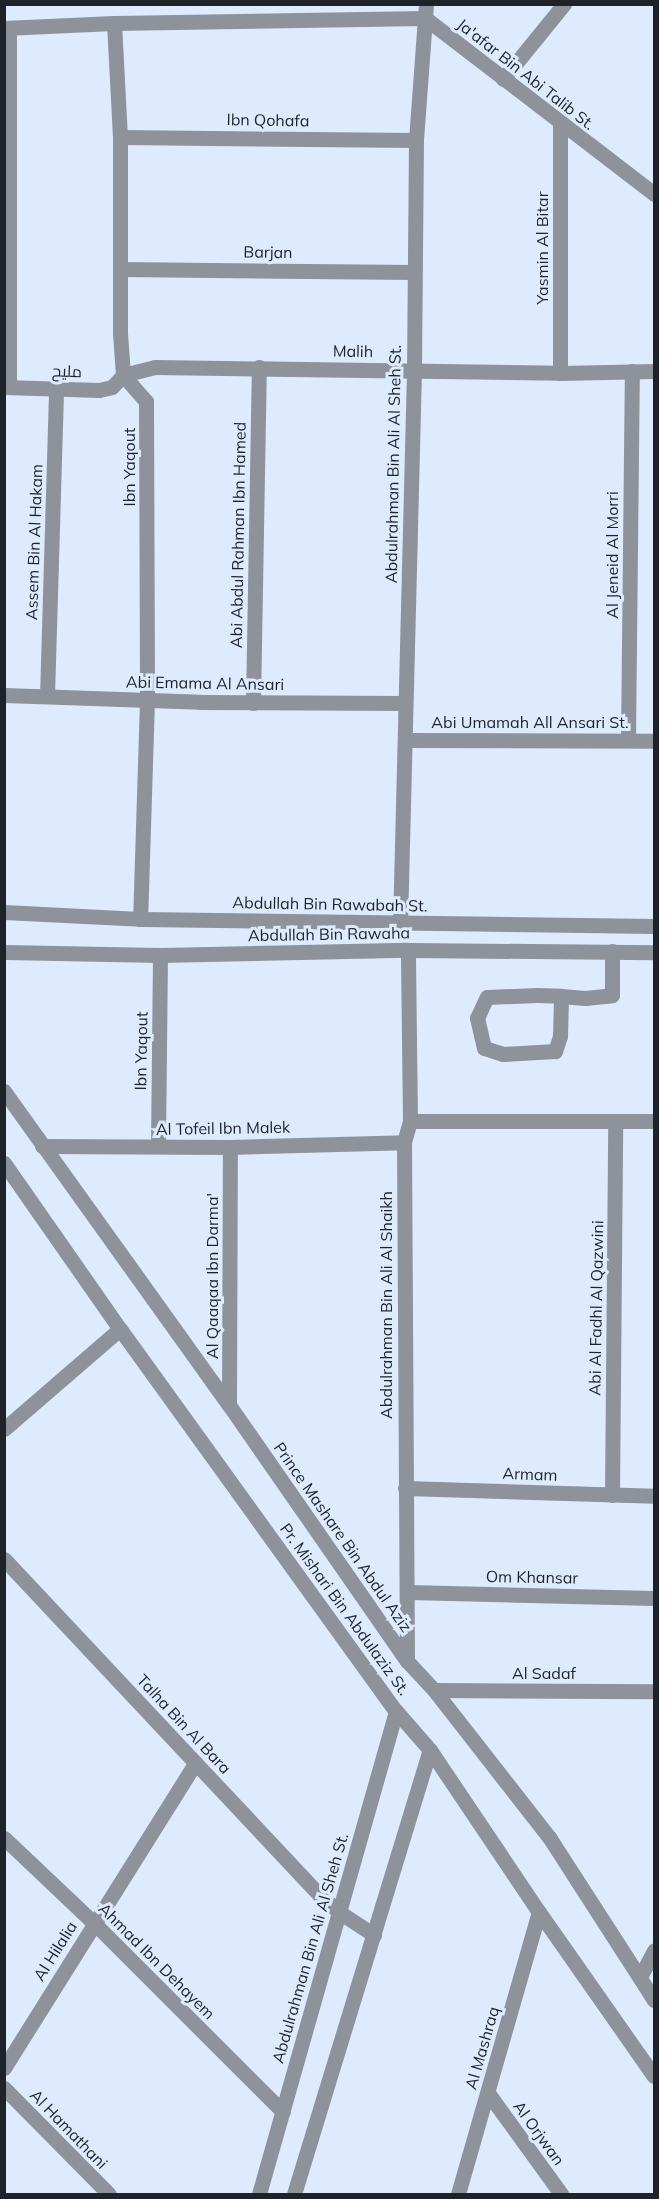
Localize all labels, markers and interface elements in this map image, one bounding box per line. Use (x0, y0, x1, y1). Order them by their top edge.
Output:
street label: Ja'afar Bin Abi Talib St. (453, 14, 599, 134)
street label: Ibn Qohafa (226, 110, 310, 130)
street label: Yasmin Al Bitar (532, 192, 552, 304)
street label: Barjan (243, 242, 293, 262)
street label: Malih (333, 341, 373, 361)
street label: Abdulrahman Bin Ali Al Sheh St. (381, 345, 405, 583)
street label: مليح (52, 361, 82, 381)
street label: Abi Abdul Rahman Ibn Hamed (226, 422, 250, 648)
street label: Ibn Yaqout (119, 428, 139, 506)
street label: Assem Bin Al Hakam (22, 464, 46, 620)
street label: Al Jeneid Al Morri (602, 491, 622, 619)
street label: Abi Emama Al Ansari (126, 672, 284, 694)
street label: Abi Umamah All Ansari St. (431, 712, 629, 732)
street label: Abdullah Bin Rawabah St. (232, 893, 428, 915)
street label: Abdullah Bin Rawaha (248, 923, 410, 945)
street label: Ibn Yaqout (131, 1011, 151, 1091)
street label: Al Tofeil Ibn Malek (156, 1117, 290, 1139)
street label: Abdulrahman Bin Ali Al Shaikh (376, 1191, 396, 1419)
street label: Al Qaaqaa Ibn Darma' (202, 1193, 222, 1359)
street label: Abi Al Fadhl Al Qazwini (585, 1220, 607, 1396)
street label: Prince Mashare Bin Abdul Aziz (270, 1438, 416, 1636)
street label: Armam (502, 1463, 558, 1485)
street label: Pr. Mishari Bin Abdulaziz St. (276, 1519, 414, 1699)
street label: Om Khansar (486, 1567, 578, 1587)
street label: Al Sadaf (512, 1663, 576, 1683)
street label: Talha Bin Al Bara (133, 1670, 235, 1778)
street label: Abdulrahman Bin Ali Al Sheh St. (268, 1831, 352, 2065)
street label: Ahmad Ibn Dehayem (95, 1899, 219, 2023)
street label: Al Hilalia (29, 1918, 81, 1984)
street label: Al Mashraq (461, 2004, 503, 2092)
street label: Al Hamathani (26, 2085, 112, 2173)
street label: Al Orjwan (509, 2097, 569, 2169)

